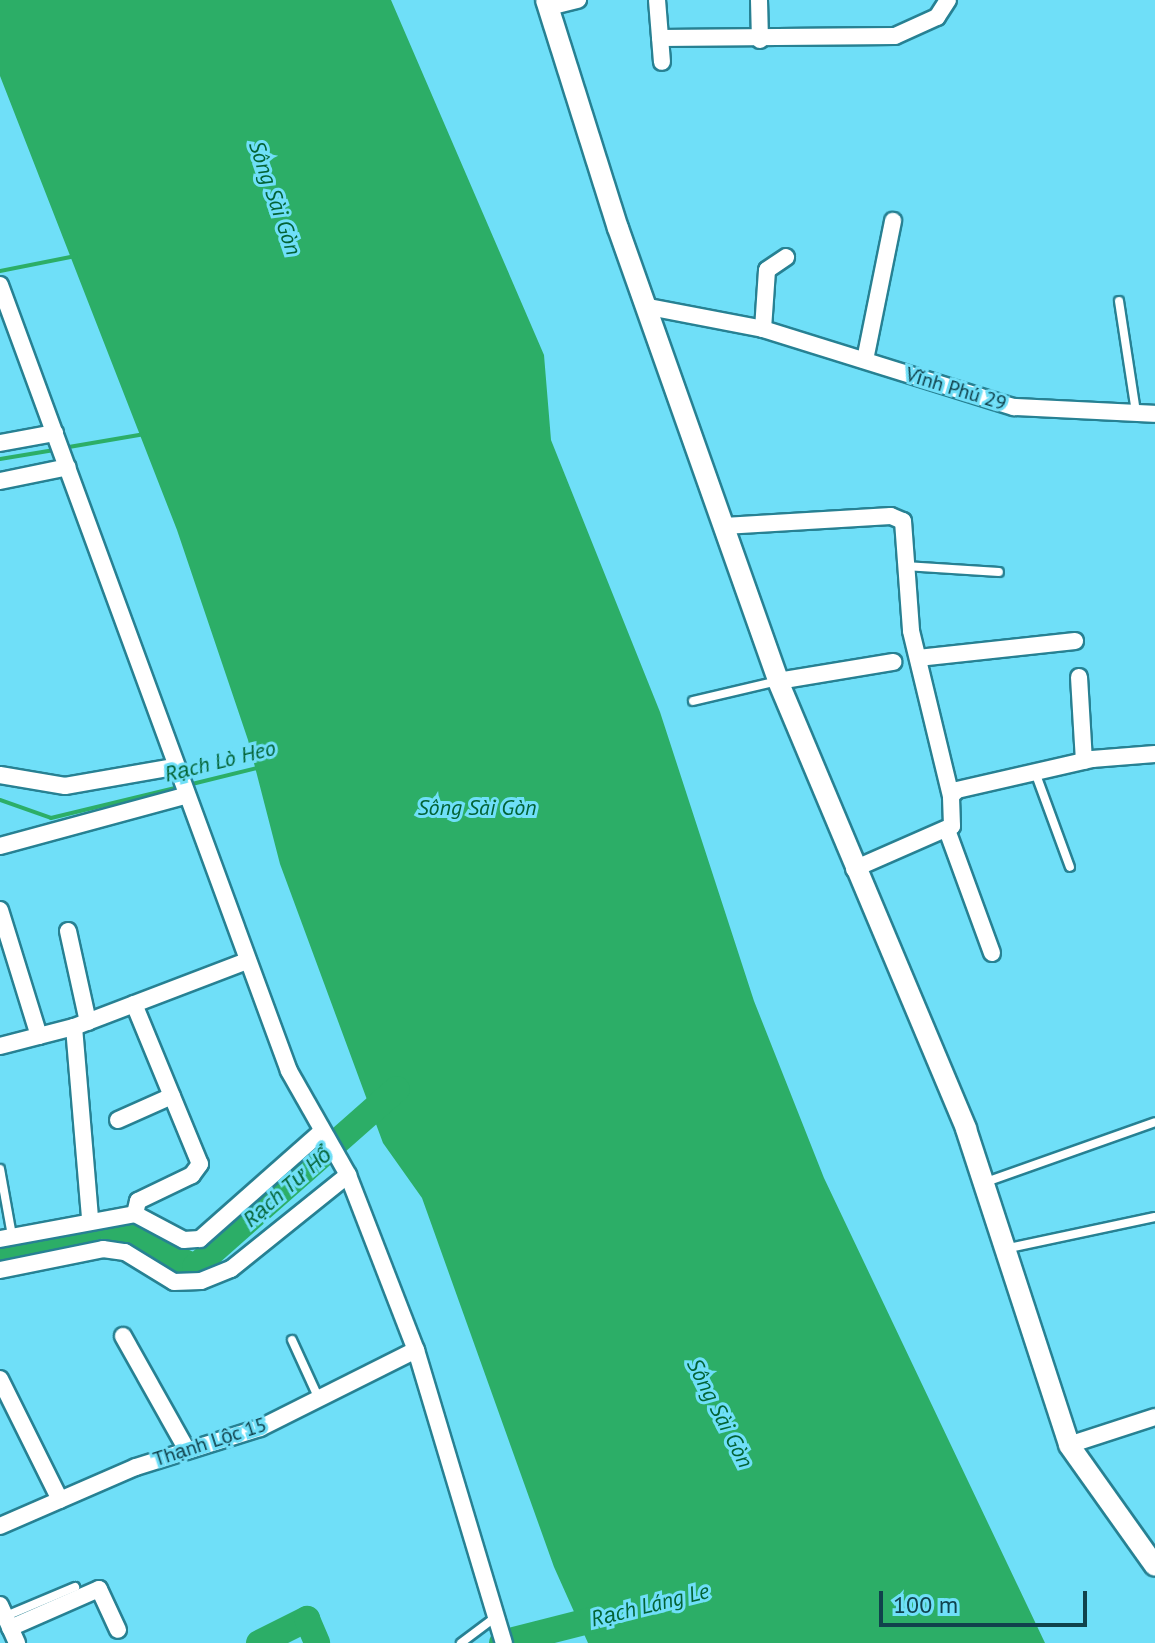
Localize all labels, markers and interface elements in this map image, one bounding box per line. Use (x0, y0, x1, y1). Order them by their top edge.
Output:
water label: Sông Sài Gòn (243, 137, 307, 259)
street label: Vĩnh Phú 29 (903, 362, 1009, 416)
water label: Rạch Lò Heo (162, 734, 278, 788)
water label: Sông Sài Gòn (417, 795, 537, 821)
water label: Rạch Tư Hổ (237, 1141, 337, 1233)
water label: Sông Sài Gòn (681, 1354, 759, 1472)
street label: Thạnh Lộc 15 (150, 1412, 270, 1472)
scale bar (883, 1575, 1091, 1625)
water label: Rạch Láng Le (588, 1578, 712, 1632)
text: 100 m (893, 1589, 958, 1620)

